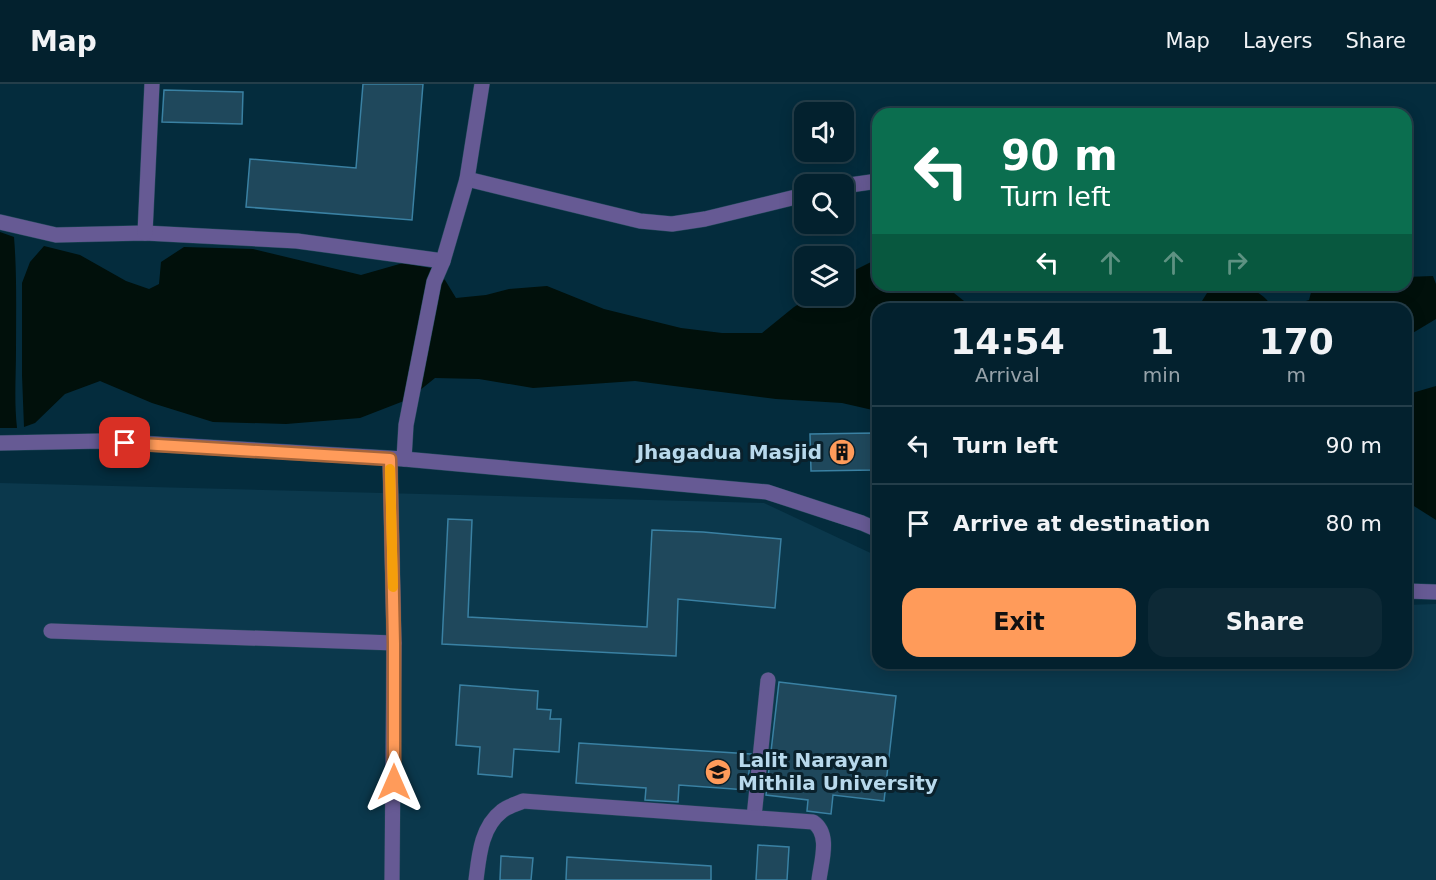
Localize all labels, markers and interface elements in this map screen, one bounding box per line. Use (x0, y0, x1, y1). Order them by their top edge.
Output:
text: Map (30, 25, 97, 58)
text: Map (1166, 29, 1210, 53)
text: Layers (1243, 29, 1312, 53)
text: Share (1345, 29, 1406, 53)
map controls (794, 102, 854, 306)
button: sound (794, 102, 854, 162)
text: 90 m (1001, 131, 1118, 180)
icon: left (902, 132, 980, 210)
button: search (794, 174, 854, 234)
text: Turn left (1001, 181, 1111, 212)
button: layers (794, 246, 854, 306)
icon: left (1031, 246, 1064, 279)
icon: ahead (1094, 246, 1127, 279)
icon: ahead (1157, 246, 1190, 279)
icon: right (1220, 246, 1253, 279)
text: 14:54 (950, 321, 1065, 362)
text: 1 (1149, 321, 1174, 362)
text: 170 (1259, 321, 1334, 362)
text: Arrival (975, 363, 1040, 387)
text: min (1143, 363, 1181, 387)
text: m (1287, 363, 1306, 387)
pin (99, 417, 150, 468)
icon: arrive (108, 426, 141, 459)
icon: left (902, 429, 935, 462)
text: Turn left (953, 433, 1058, 458)
text: 90 m (1326, 433, 1382, 458)
building icon: Jhagadua Masjid (827, 437, 857, 467)
place label: Jhagadua Masjid (635, 440, 822, 464)
icon: arrive (902, 507, 935, 540)
text: Arrive at destination (953, 511, 1210, 536)
text: 80 m (1326, 511, 1382, 536)
button: Exit (902, 588, 1136, 657)
button: Share (1148, 588, 1382, 657)
place label: Lalit Narayan Mithila University (738, 748, 938, 795)
position arrow (362, 750, 426, 814)
school or university icon: Lalit Narayan Mithila University (703, 757, 733, 787)

